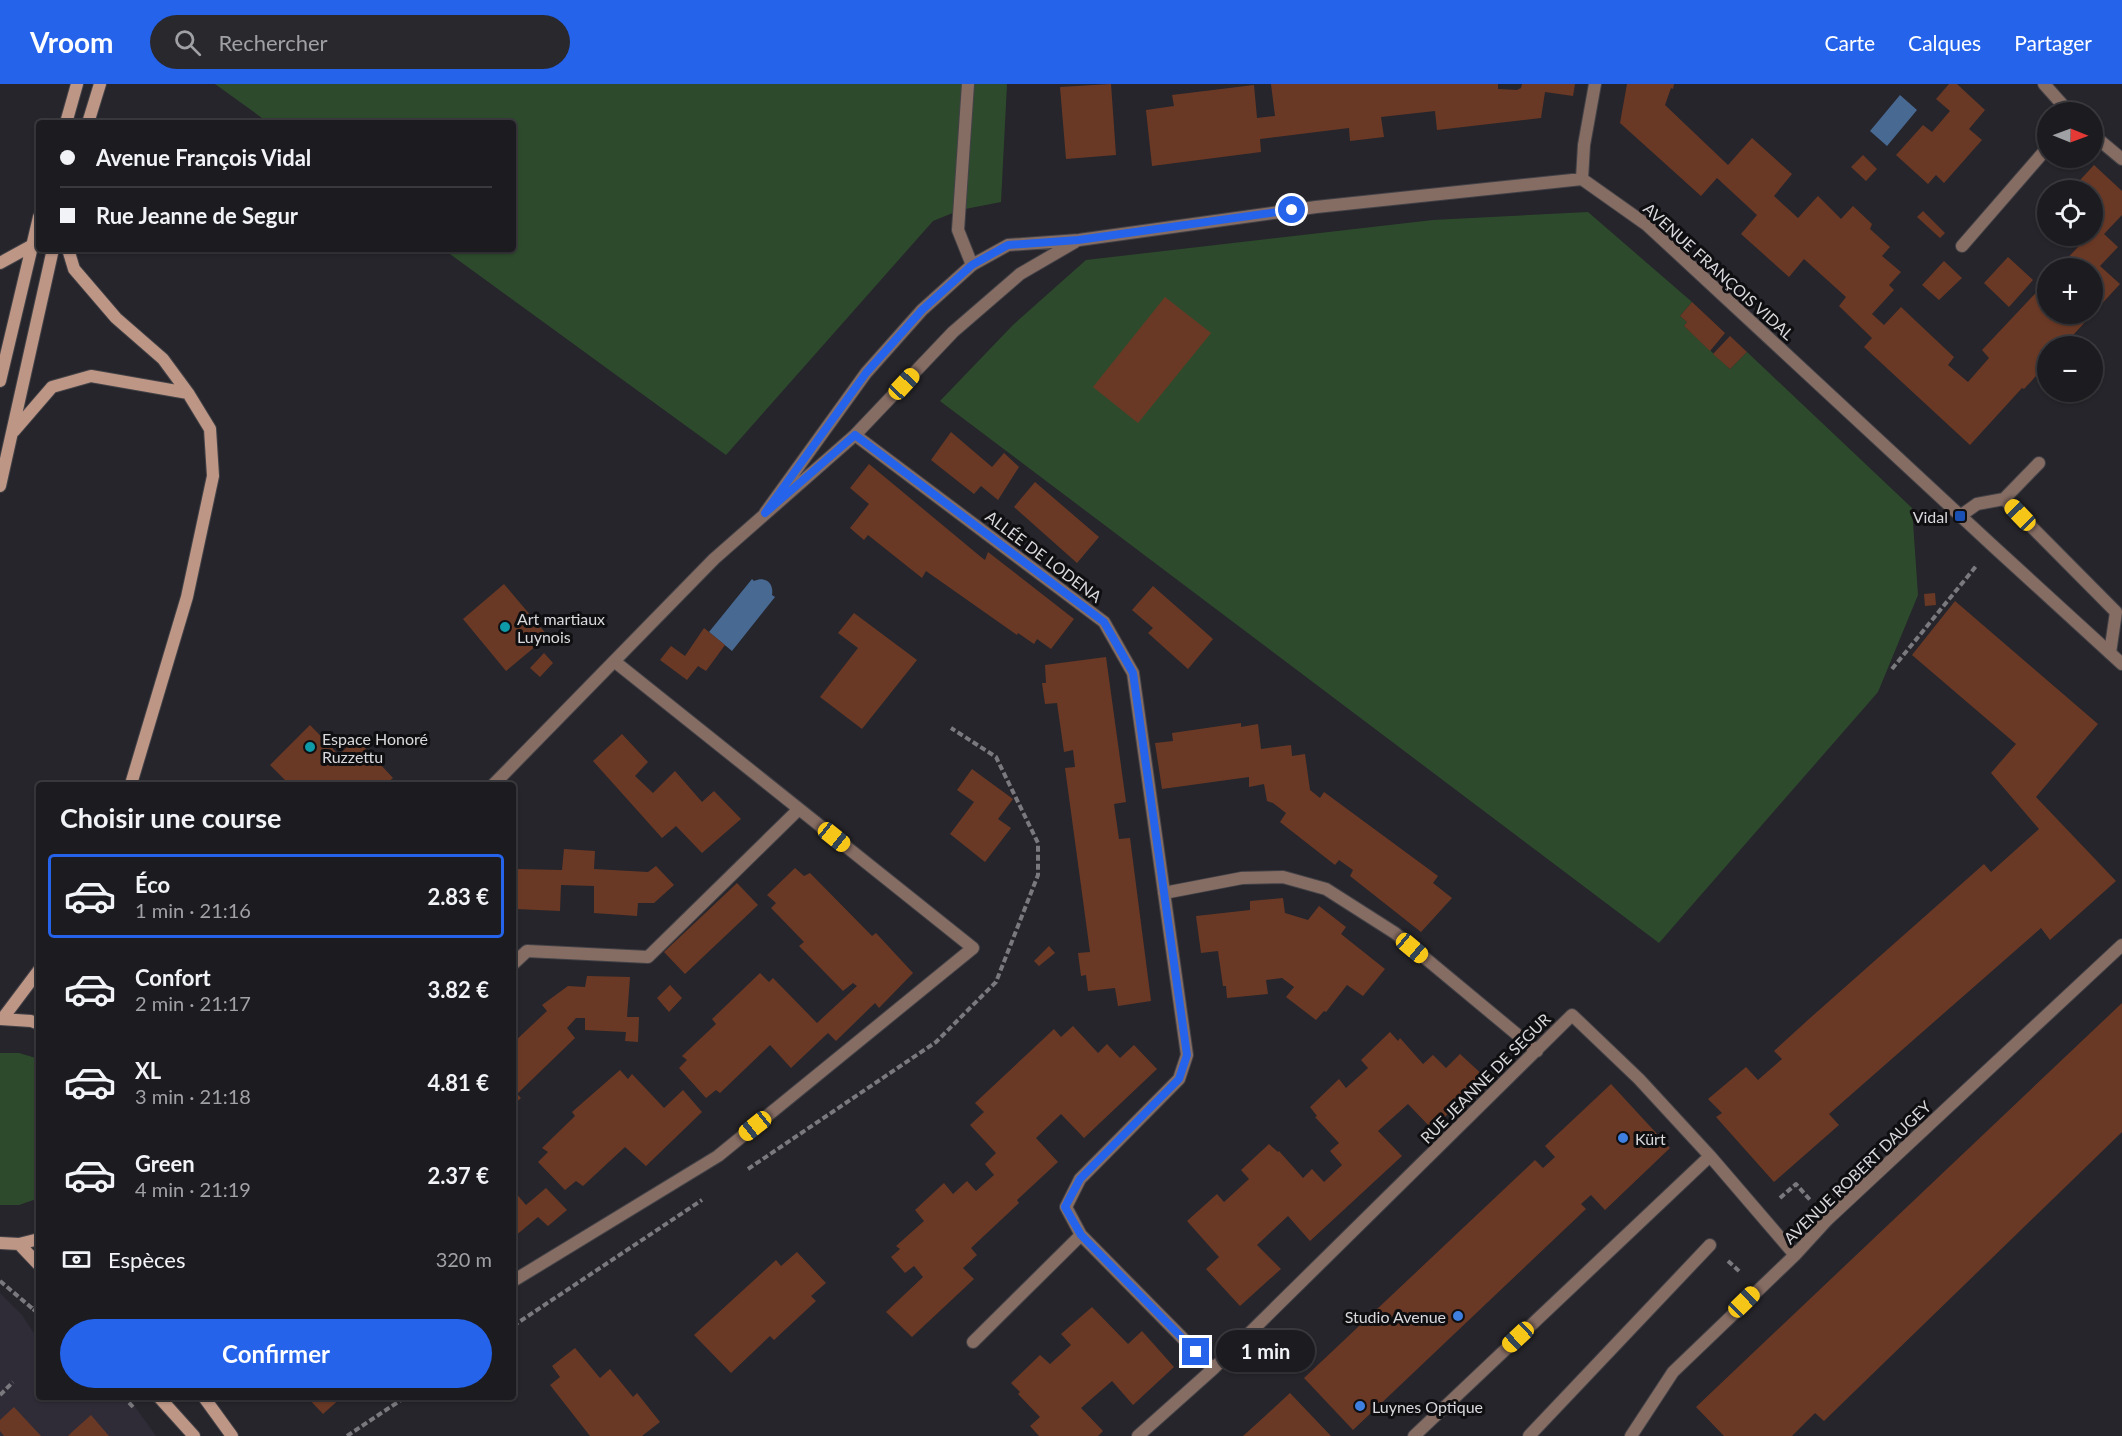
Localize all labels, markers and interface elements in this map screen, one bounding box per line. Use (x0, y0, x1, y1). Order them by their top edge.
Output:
search box (150, 15, 570, 69)
text: Vroom (30, 25, 114, 59)
icon: search (171, 26, 204, 59)
text: Rechercher (219, 29, 328, 56)
text: Carte (1824, 30, 1875, 55)
text: Calques (1908, 30, 1981, 55)
text: Partager (2014, 30, 2092, 55)
north arrow (2037, 102, 2103, 168)
map controls (2037, 102, 2103, 402)
text: Avenue François Vidal (96, 144, 311, 171)
button: locate (2037, 180, 2103, 246)
route start (1278, 196, 1305, 223)
street label: AVENUE FRANÇOIS VIDAL (1640, 198, 1798, 344)
text: Rue Jeanne de Segur (96, 202, 298, 229)
button: + (2037, 258, 2103, 324)
button: − (2037, 336, 2103, 402)
car (885, 365, 923, 403)
car (2001, 496, 2039, 534)
street label: ALLÉE DE LODENA (982, 506, 1106, 606)
place label: Vidal (1913, 507, 1948, 526)
marker: Vidal (1953, 509, 1967, 523)
place label: Art martiaux Luynois (517, 609, 605, 646)
marker: Art martiaux Luynois (498, 620, 512, 634)
place label: Espace Honoré Ruzzettu (322, 729, 428, 766)
marker: Espace Honoré Ruzzettu (303, 740, 317, 754)
text: Choisir une course (60, 801, 282, 834)
car (814, 819, 854, 855)
icon: car (63, 869, 117, 923)
text: Éco (135, 871, 170, 898)
text: 2.83 € (427, 883, 489, 910)
text: 1 min · 21:16 (135, 898, 251, 922)
car (1392, 930, 1432, 966)
icon: car (63, 962, 117, 1016)
text: Confort (135, 964, 211, 991)
text: 3.82 € (427, 976, 489, 1003)
text: 2 min · 21:17 (135, 991, 251, 1015)
street label: RUE JEANNE DE SEGUR (1416, 1009, 1554, 1147)
icon: car (63, 1055, 117, 1109)
text: XL (135, 1057, 161, 1084)
text: 4.81 € (427, 1069, 489, 1096)
text: 3 min · 21:18 (135, 1084, 251, 1108)
street label: AVENUE ROBERT DAUGEY (1779, 1097, 1935, 1247)
car (735, 1108, 775, 1144)
place label: Kürt (1635, 1129, 1666, 1148)
marker: Kürt (1616, 1131, 1630, 1145)
icon: car (63, 1148, 117, 1202)
text: Green (135, 1150, 195, 1177)
text: 2.37 € (427, 1162, 489, 1189)
text: 4 min · 21:19 (135, 1177, 251, 1201)
icon: cash (60, 1243, 93, 1276)
text: Espèces (108, 1246, 185, 1273)
text: 320 m (436, 1247, 492, 1271)
car (1725, 1283, 1763, 1321)
place label: Studio Avenue (1345, 1307, 1446, 1326)
marker: Studio Avenue (1451, 1309, 1465, 1323)
car (1499, 1318, 1537, 1356)
button: Confirmer (60, 1319, 492, 1388)
callout: 1 min (1217, 1331, 1316, 1373)
route end (1182, 1338, 1209, 1365)
text: 1 min (1241, 1339, 1290, 1363)
place label: Luynes Optique (1372, 1397, 1483, 1416)
marker: Luynes Optique (1353, 1399, 1367, 1413)

